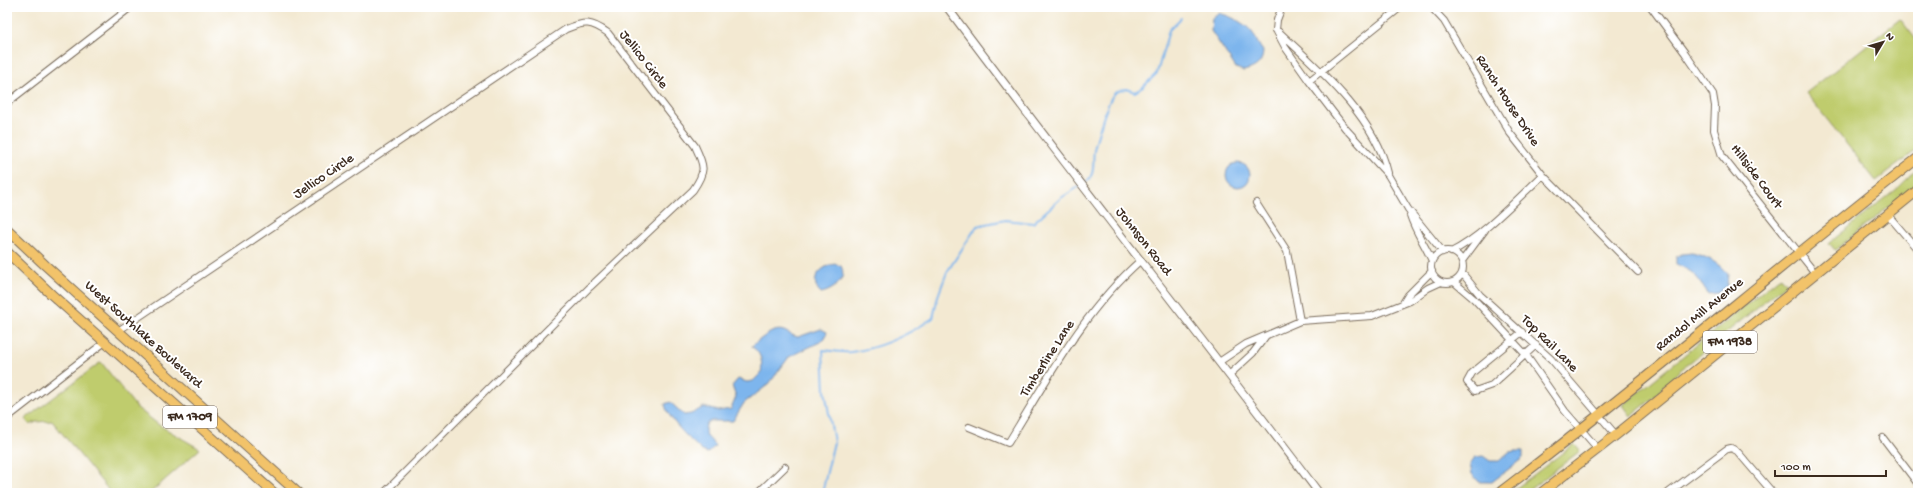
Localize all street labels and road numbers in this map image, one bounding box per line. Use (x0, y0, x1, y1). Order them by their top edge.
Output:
street label: Jellico Circle (615, 27, 672, 93)
street label: Ranch House Drive (1471, 52, 1543, 150)
street label: Hillside Court (1726, 141, 1786, 214)
street label: Jellico Circle (290, 150, 358, 204)
street label: Johnson Road (1111, 205, 1176, 281)
street label: Randol Mill Avenue (1653, 274, 1748, 356)
street label: West Southlake Boulevard (80, 278, 207, 394)
street label: Top Rail Lane (1516, 311, 1582, 377)
street label: Timberline Lane (1016, 317, 1080, 401)
road number: FM 1938 (1703, 331, 1757, 353)
road number: FM 1709 (163, 406, 217, 428)

